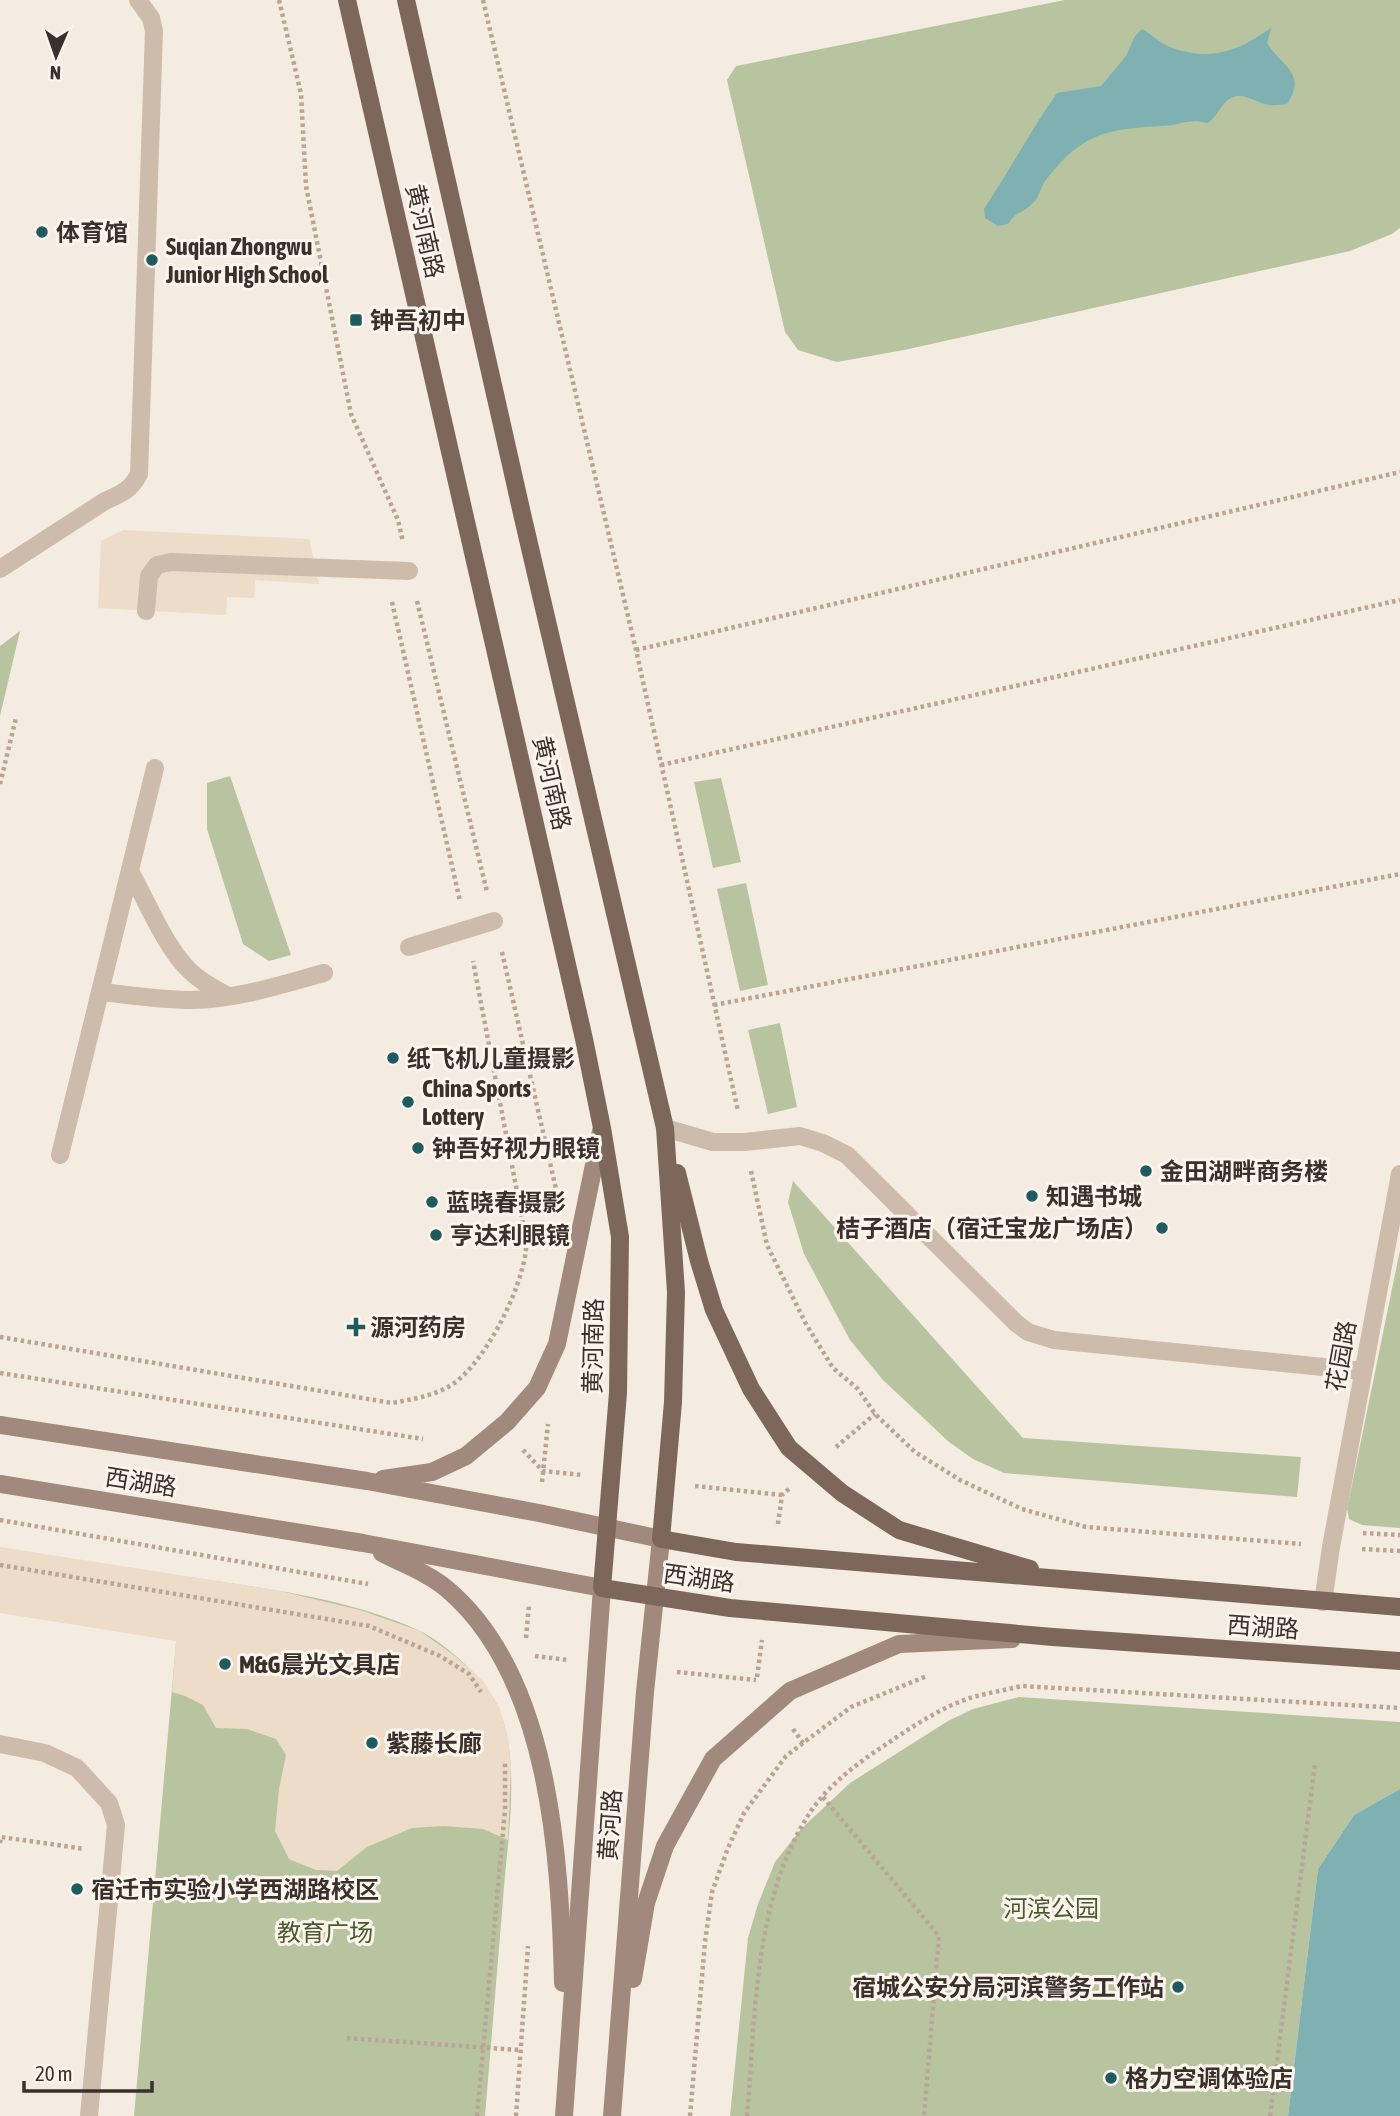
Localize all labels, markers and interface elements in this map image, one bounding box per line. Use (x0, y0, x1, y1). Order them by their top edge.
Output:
north arrow (21, 21, 91, 91)
text: N (49, 62, 61, 84)
street label: 黄河南路 (401, 181, 449, 281)
place label: 体育馆 (56, 219, 128, 246)
marker: 体育馆 (34, 224, 50, 240)
place label: Suqian Zhongwu Junior High School (165, 233, 329, 288)
marker: Suqian Zhongwu Junior High School (144, 252, 160, 268)
place label: 钟吾初中 (370, 307, 466, 334)
marker: 钟吾初中 (348, 312, 364, 328)
street label: 黄河南路 (528, 733, 576, 833)
place label: 纸飞机儿童摄影 (407, 1045, 575, 1072)
marker: 纸飞机儿童摄影 (385, 1050, 401, 1066)
place label: China Sports Lottery (422, 1075, 532, 1130)
marker: China Sports Lottery (400, 1094, 416, 1110)
place label: 钟吾好视力眼镜 (432, 1135, 600, 1162)
marker: 钟吾好视力眼镜 (410, 1140, 426, 1156)
place label: 金田湖畔商务楼 (1160, 1158, 1328, 1185)
marker: 金田湖畔商务楼 (1138, 1163, 1154, 1179)
place label: 知遇书城 (1046, 1183, 1142, 1210)
marker: 知遇书城 (1024, 1188, 1040, 1204)
place label: 蓝晓春摄影 (446, 1189, 566, 1216)
marker: 蓝晓春摄影 (424, 1194, 440, 1210)
place label: 桔子酒店（宿迁宝龙广场店） (836, 1215, 1148, 1242)
marker: 桔子酒店（宿迁宝龙广场店） (1154, 1220, 1170, 1236)
place label: 亨达利眼镜 (450, 1222, 570, 1249)
marker: 亨达利眼镜 (428, 1227, 444, 1243)
street label: 黄河南路 (579, 1298, 607, 1394)
place label: 源河药房 (370, 1314, 466, 1341)
street label: 花园路 (1321, 1318, 1361, 1394)
marker: 源河药房 (348, 1319, 364, 1335)
street label: 西湖路 (103, 1463, 179, 1501)
street label: 西湖路 (661, 1560, 737, 1596)
street label: 西湖路 (1226, 1611, 1300, 1643)
place label: M&G晨光文具店 (239, 1651, 400, 1678)
marker: M&G晨光文具店 (217, 1656, 233, 1672)
place label: 紫藤长廊 (386, 1730, 482, 1757)
marker: 紫藤长廊 (364, 1735, 380, 1751)
street label: 黄河路 (594, 1788, 626, 1862)
place label: 宿迁市实验小学西湖路校区 (91, 1876, 379, 1903)
marker: 宿迁市实验小学西湖路校区 (69, 1881, 85, 1897)
park label: 河滨公园 (1003, 1895, 1099, 1922)
park label: 教育广场 (277, 1919, 373, 1946)
place label: 宿城公安分局河滨警务工作站 (852, 1974, 1164, 2001)
marker: 宿城公安分局河滨警务工作站 (1170, 1979, 1186, 1995)
scale bar (24, 2050, 152, 2094)
text: 20 m (35, 2061, 73, 2085)
place label: 格力空调体验店 (1125, 2065, 1293, 2092)
marker: 格力空调体验店 (1103, 2070, 1119, 2086)

